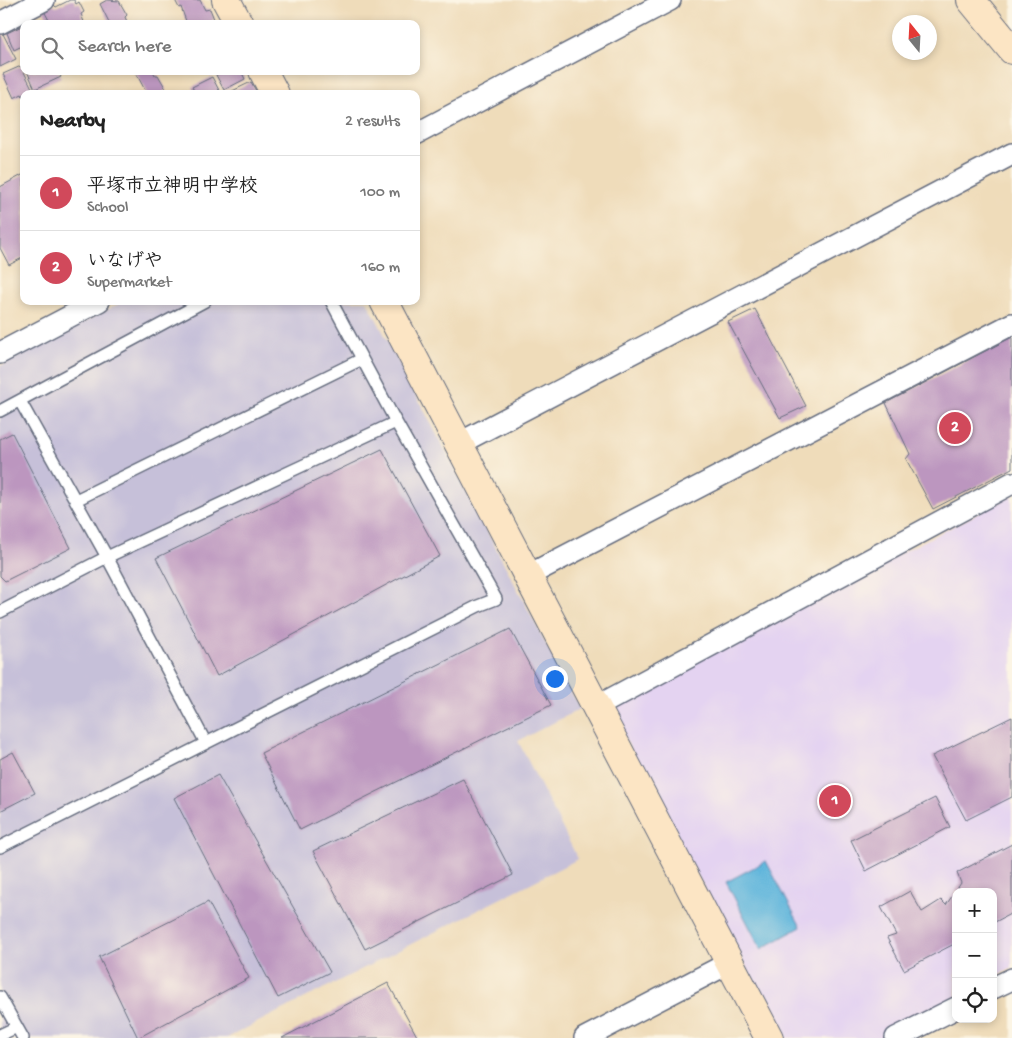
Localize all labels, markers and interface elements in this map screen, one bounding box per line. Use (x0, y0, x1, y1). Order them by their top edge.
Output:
north arrow (892, 15, 937, 60)
search box (20, 20, 420, 75)
icon: search (38, 34, 66, 62)
text: Search here (78, 36, 172, 59)
text: Nearby (40, 110, 105, 135)
text: 2 results (345, 113, 400, 132)
text: 平塚市立神明中学校 (87, 176, 258, 199)
text: 1 (53, 184, 59, 203)
text: 100 m (360, 184, 400, 203)
text: School (87, 199, 129, 218)
text: いなげや (87, 251, 163, 274)
text: 2 (52, 259, 60, 278)
text: 160 m (361, 259, 400, 278)
text: Supermarket (87, 274, 172, 293)
pin: 2 (939, 409, 971, 447)
your location (542, 666, 568, 692)
pin: 1 (819, 782, 851, 820)
map controls (952, 888, 997, 1023)
button: + (952, 888, 997, 933)
button: − (952, 933, 997, 978)
button: locate (952, 978, 997, 1023)

